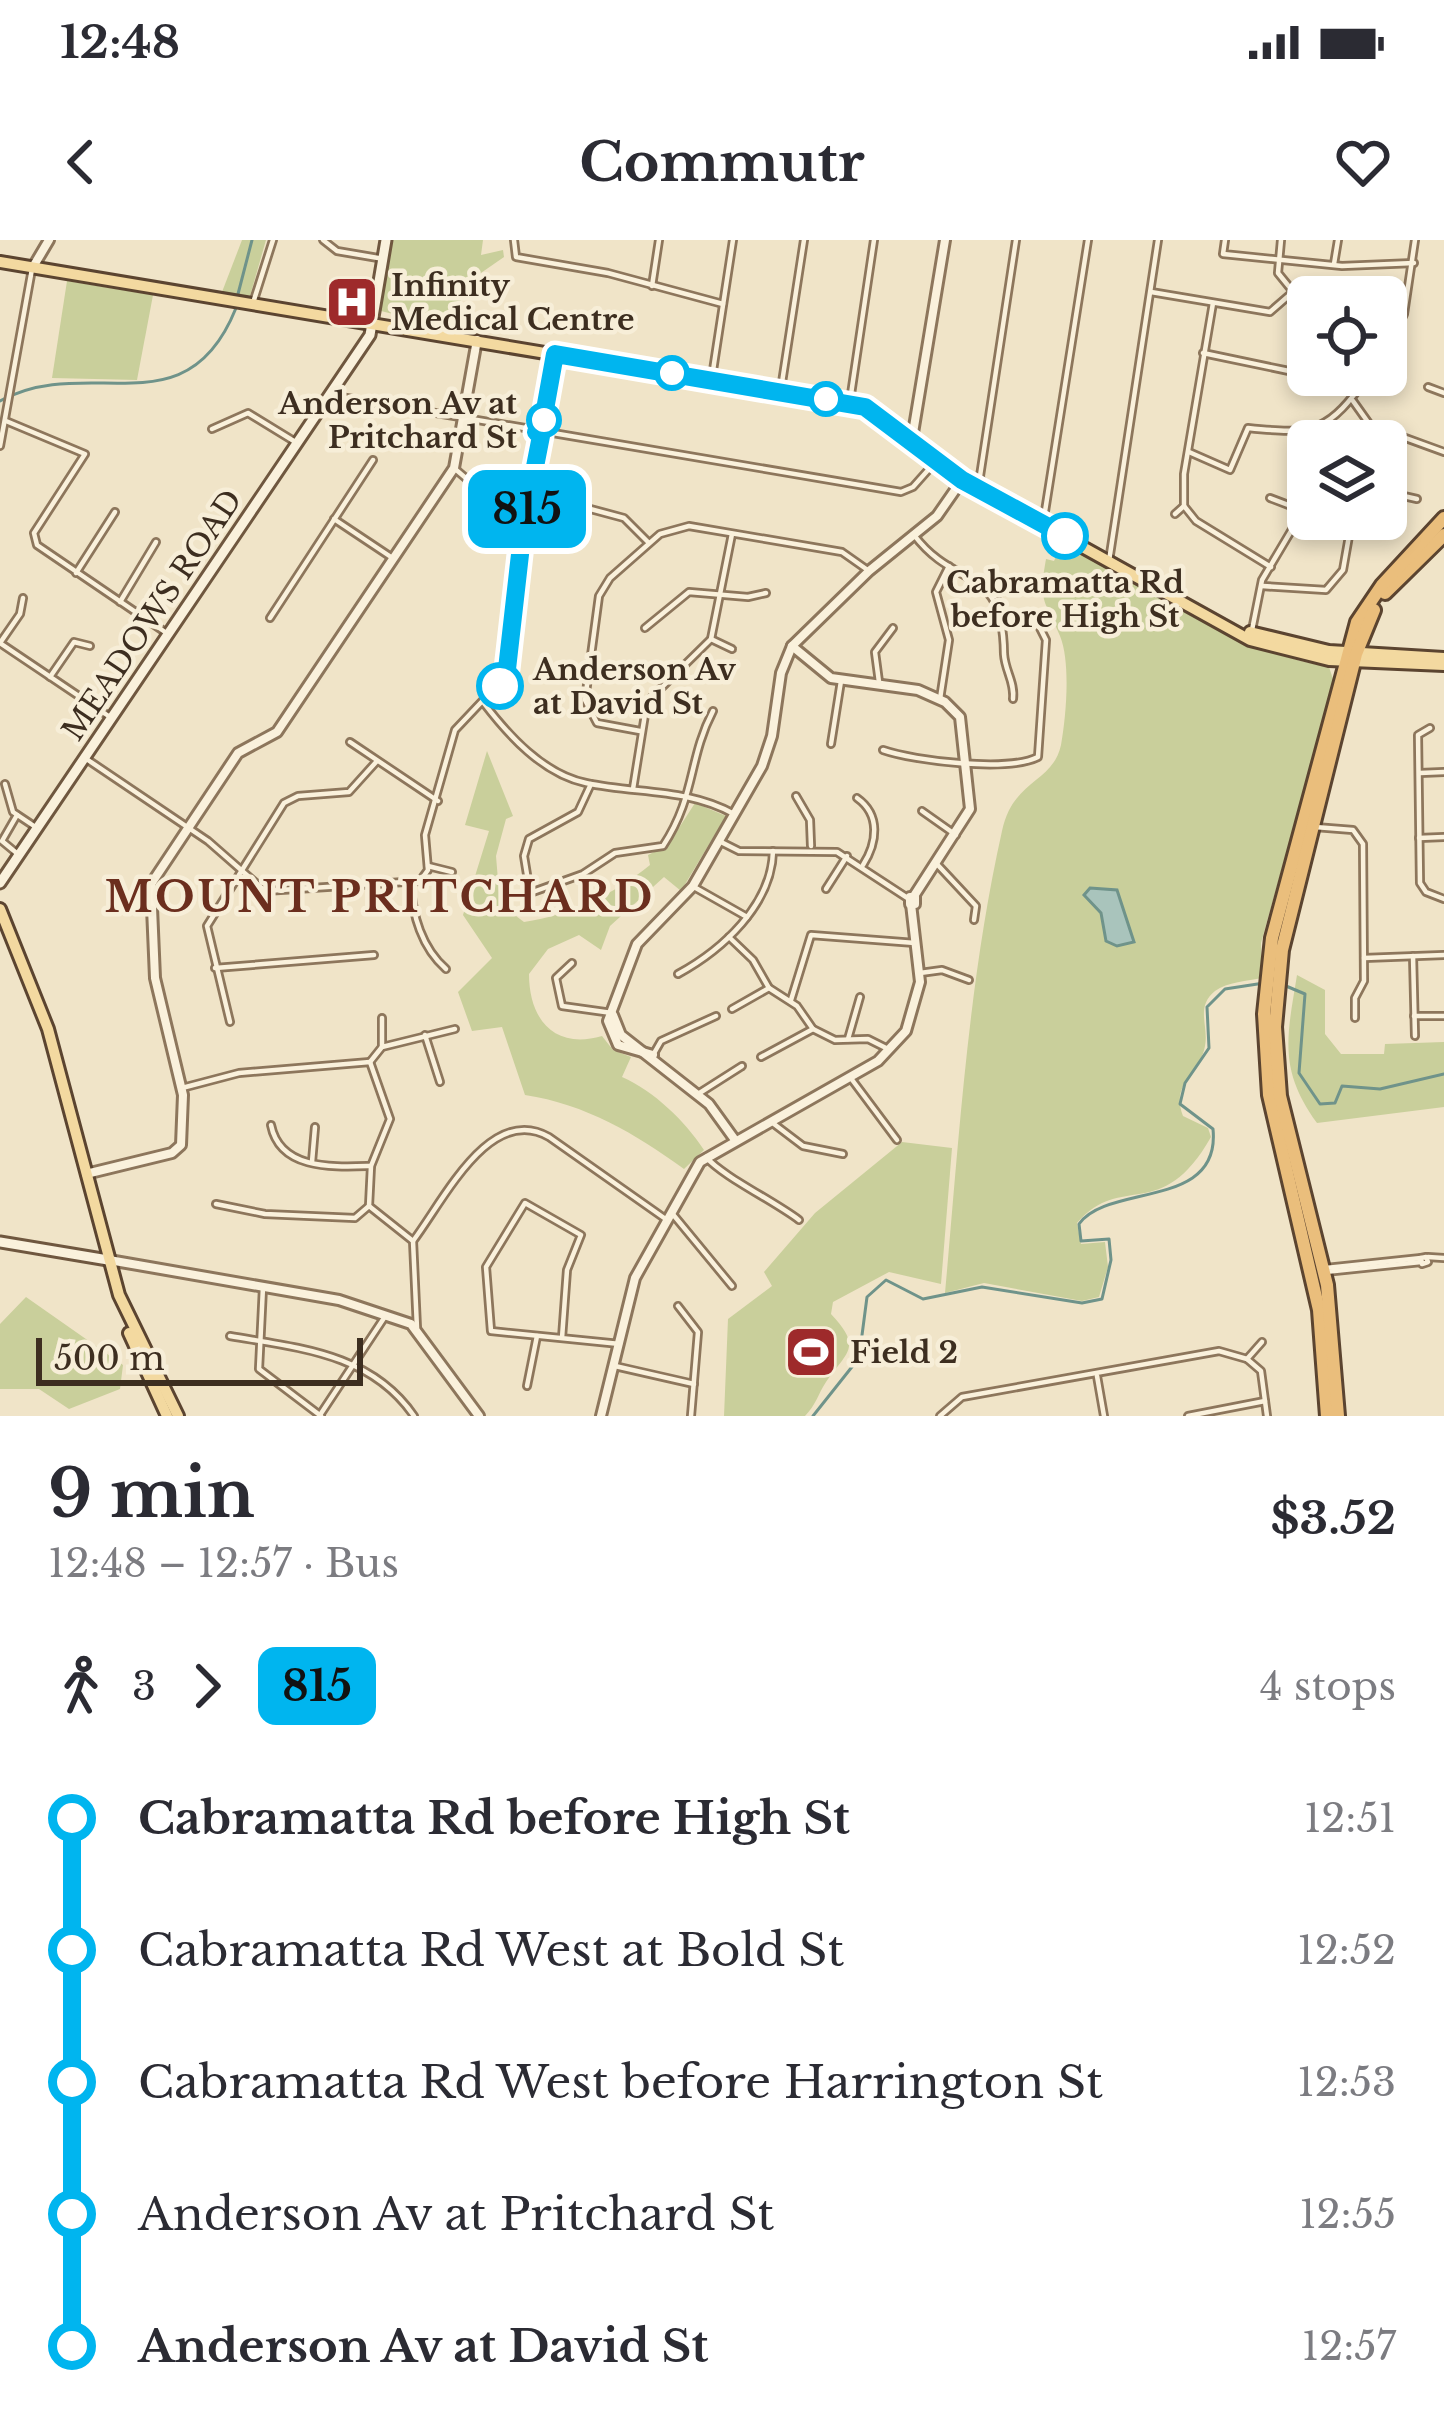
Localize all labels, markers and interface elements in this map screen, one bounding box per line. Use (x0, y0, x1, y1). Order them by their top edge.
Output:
text: 12:48 (60, 14, 180, 70)
icon: back (48, 129, 114, 195)
text: Commutr (579, 129, 865, 196)
icon: heart (1330, 129, 1396, 195)
place label: Infinity Medical Centre (391, 267, 634, 338)
hospital icon: Infinity Medical Centre (324, 274, 380, 330)
map controls (1287, 276, 1407, 540)
button: locate (1287, 276, 1407, 396)
unlabelled marker (656, 357, 688, 389)
unlabelled marker (810, 383, 842, 415)
place label: Anderson Av at Pritchard St (277, 385, 518, 456)
marker: Anderson Av at Pritchard St (528, 404, 560, 436)
button: layers (1287, 420, 1407, 540)
line badge: 815 (458, 470, 596, 548)
street label: MEADOWS ROAD (54, 482, 250, 748)
text: 815 (492, 483, 562, 535)
marker: Cabramatta Rd before High St (1043, 514, 1087, 558)
place label: Cabramatta Rd before High St (946, 564, 1184, 635)
place label: Anderson Av at David St (532, 651, 736, 722)
marker: Anderson Av at David St (478, 664, 522, 708)
district label: MOUNT PRITCHARD (105, 871, 655, 923)
sports icon: Field 2 (783, 1324, 839, 1380)
scale bar (36, 1332, 363, 1385)
place label: Field 2 (850, 1334, 958, 1371)
text: 500 m (54, 1338, 165, 1379)
text: 9 min (48, 1453, 255, 1535)
text: $3.52 (1271, 1490, 1396, 1546)
text: 12:48 – 12:57 · Bus (48, 1539, 399, 1588)
icon: walk (48, 1653, 114, 1719)
icon: forward (174, 1653, 240, 1719)
text: 815 (282, 1660, 352, 1712)
text: 3 (132, 1662, 156, 1711)
text: 4 stops (1260, 1662, 1396, 1711)
text: Cabramatta Rd before High St (138, 1790, 850, 1846)
text: 12:51 (1304, 1794, 1396, 1843)
text: Cabramatta Rd West at Bold St (138, 1922, 844, 1978)
text: 12:52 (1297, 1926, 1396, 1975)
text: Cabramatta Rd West before Harrington St (138, 2054, 1103, 2110)
text: 12:53 (1297, 2058, 1396, 2107)
text: Anderson Av at Pritchard St (138, 2186, 774, 2242)
text: 12:55 (1299, 2190, 1396, 2239)
text: Anderson Av at David St (138, 2318, 708, 2374)
text: 12:57 (1302, 2322, 1396, 2371)

